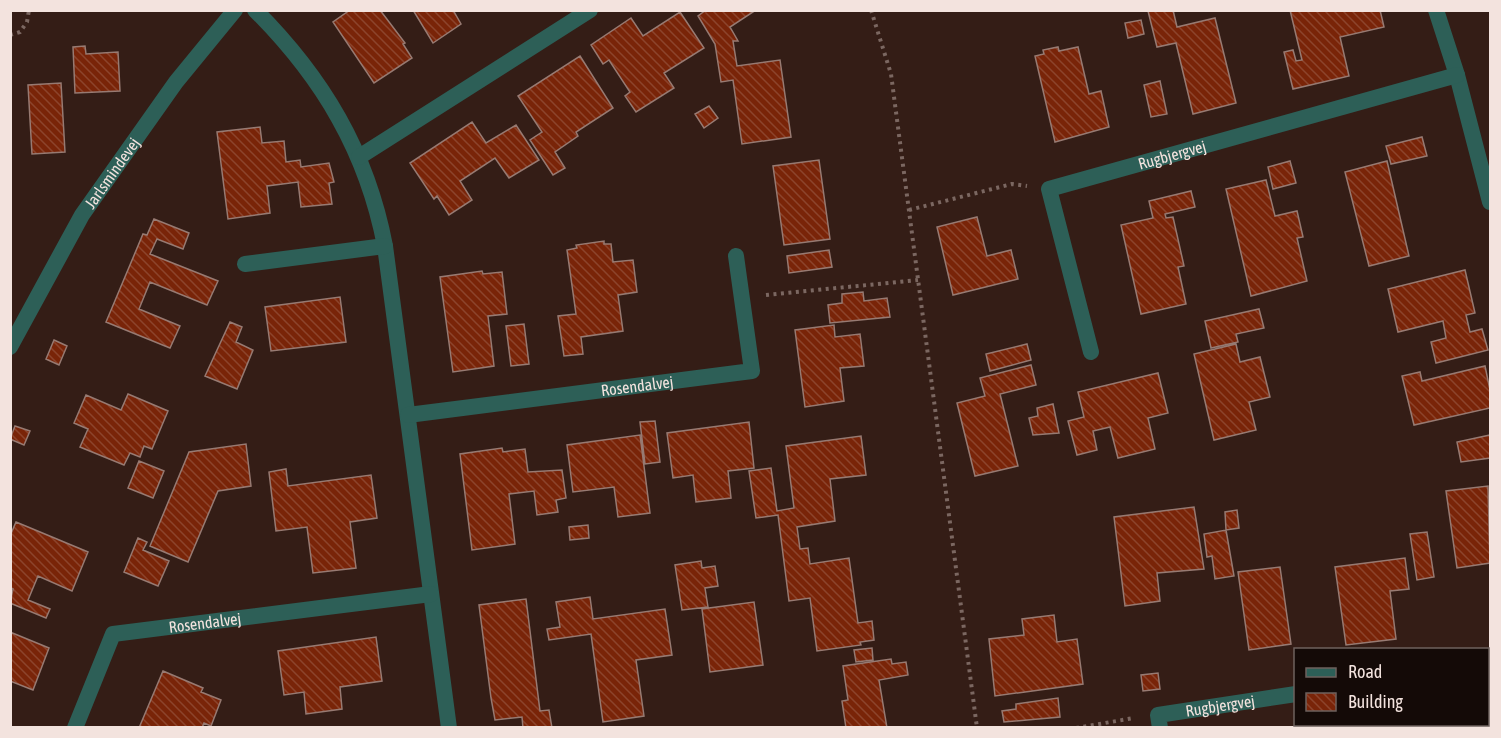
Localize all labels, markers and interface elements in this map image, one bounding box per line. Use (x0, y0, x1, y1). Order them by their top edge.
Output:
street label: Jarlsmindevej (81, 134, 144, 212)
street label: Rugbjergvej (1136, 137, 1208, 173)
street label: Rosendalvej (600, 372, 674, 399)
street label: Rosendalvej (168, 609, 242, 636)
legend (1294, 648, 1489, 726)
text: Road (1348, 661, 1382, 682)
street label: Rugbjergvej (1184, 691, 1256, 720)
text: Building (1348, 691, 1403, 712)

